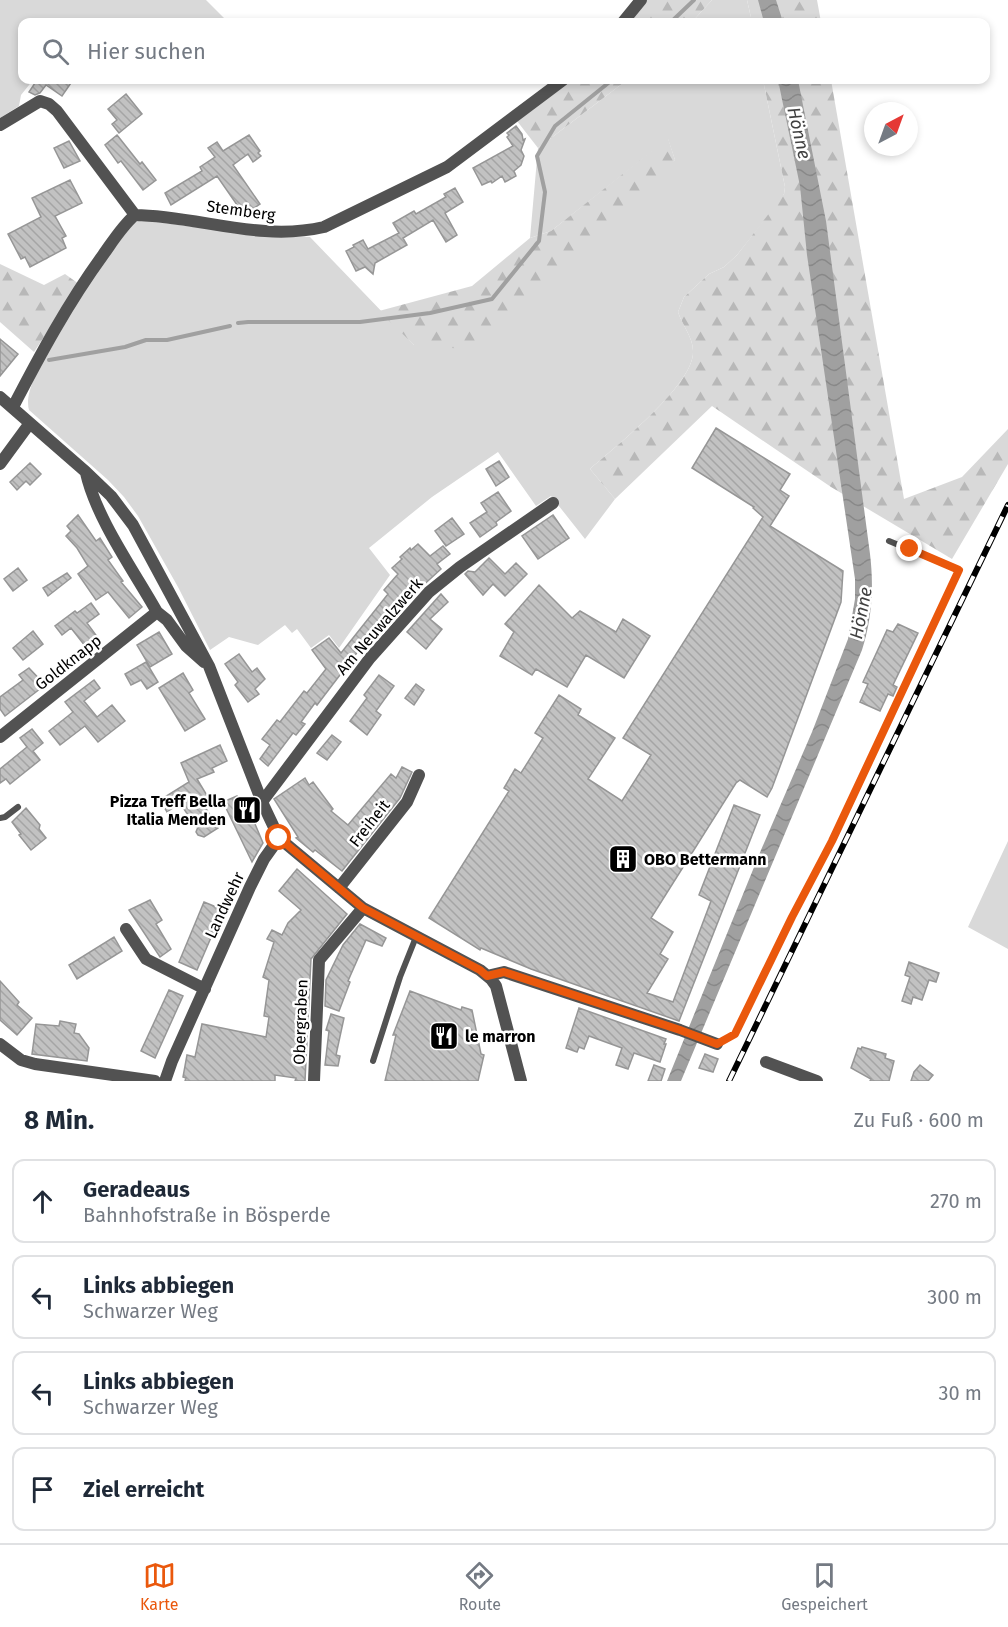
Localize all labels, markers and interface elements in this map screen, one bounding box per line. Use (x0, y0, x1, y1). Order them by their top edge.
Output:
search box (18, 18, 990, 84)
icon: search (39, 35, 72, 68)
text: Hier suchen (87, 38, 206, 65)
north arrow (864, 102, 918, 156)
water label: Hönne (782, 105, 816, 161)
street label: Stemberg (205, 196, 277, 225)
route end (896, 535, 922, 561)
street label: Am Neuwalzwerk (332, 573, 427, 679)
water label: Hönne (845, 585, 877, 641)
street label: Goldknapp (31, 631, 105, 694)
place label: Pizza Treff Bella Italia Menden (110, 792, 226, 829)
restaurant icon: Pizza Treff Bella Italia Menden (231, 794, 263, 826)
street label: Freiheit (345, 796, 394, 851)
route start (265, 824, 291, 850)
building icon: OBO Bettermann (607, 843, 639, 875)
place label: OBO Bettermann (644, 850, 767, 869)
street label: Landwehr (201, 868, 248, 941)
street label: Obergraben (290, 979, 311, 1065)
restaurant icon: le marron (428, 1020, 460, 1052)
place label: le marron (465, 1027, 536, 1046)
text: 8 Min. (24, 1105, 94, 1136)
text: Zu Fuß · 600 m (854, 1108, 984, 1132)
text: Geradeaus (83, 1176, 190, 1203)
icon: ahead (26, 1185, 59, 1218)
text: 270 m (930, 1189, 982, 1213)
text: Bahnhofstraße in Bösperde (83, 1203, 331, 1227)
text: Links abbiegen (83, 1272, 234, 1299)
icon: left (26, 1281, 59, 1314)
text: 300 m (927, 1285, 982, 1309)
text: Schwarzer Weg (83, 1299, 218, 1323)
text: Links abbiegen (83, 1368, 234, 1395)
icon: left (26, 1377, 59, 1410)
text: 30 m (938, 1381, 982, 1405)
text: Schwarzer Weg (83, 1395, 218, 1419)
icon: arrive (26, 1473, 59, 1506)
text: Ziel erreicht (83, 1476, 204, 1503)
tab: Karte (140, 1559, 179, 1614)
tab: Route (459, 1559, 501, 1614)
tab: Gespeichert (781, 1559, 868, 1614)

